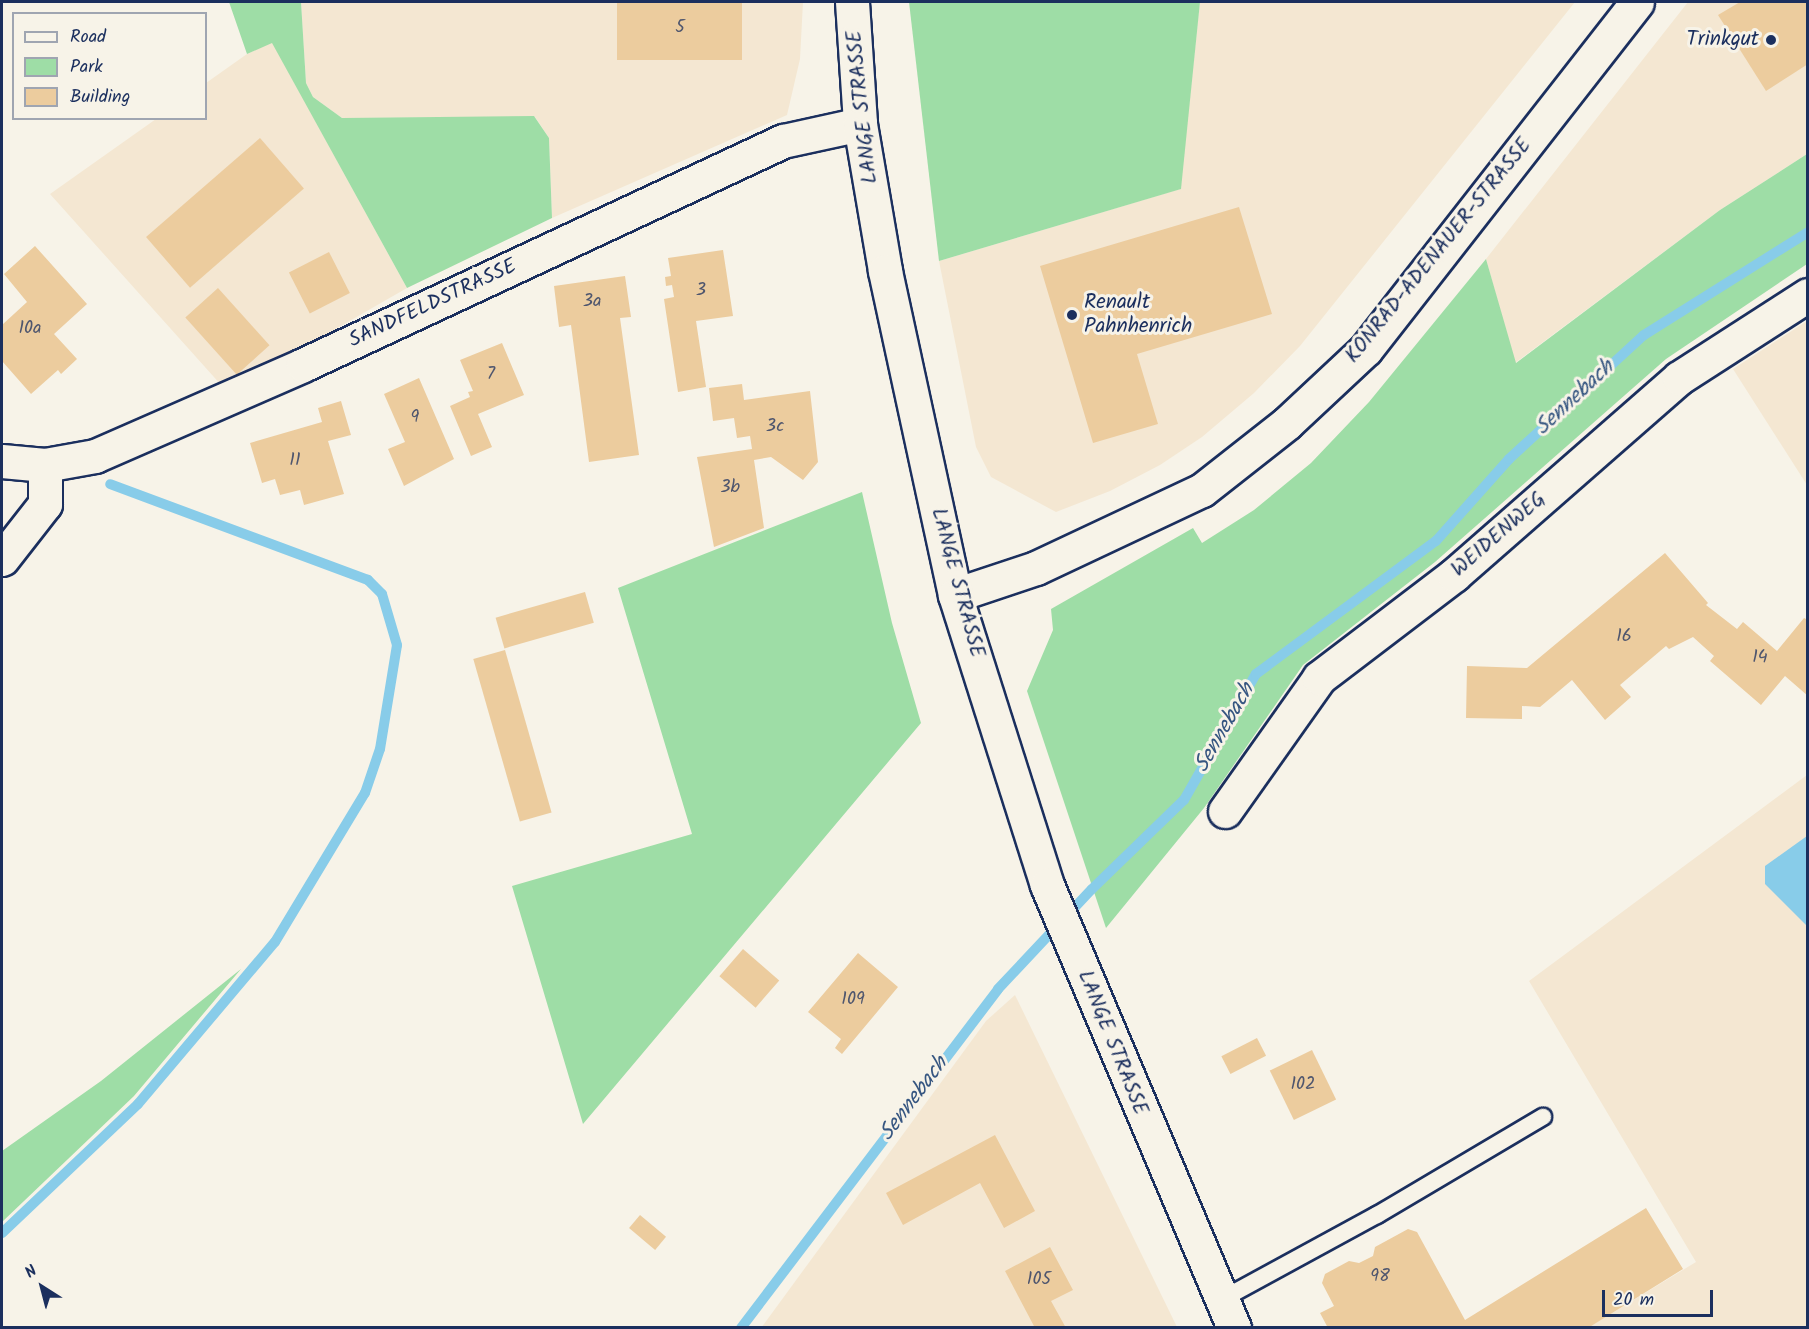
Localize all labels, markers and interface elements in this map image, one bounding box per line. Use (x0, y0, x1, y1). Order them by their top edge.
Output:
legend (12, 12, 207, 120)
house number: 5 (675, 17, 685, 39)
text: Road (70, 23, 106, 52)
place label: Trinkgut (1687, 27, 1759, 53)
street label: LANGE STRASSE (842, 29, 884, 185)
marker: Trinkgut (1764, 33, 1778, 47)
text: Park (70, 53, 103, 82)
text: Building (70, 83, 130, 112)
street label: KONRAD-ADENAUER-STRASSE (1340, 133, 1538, 369)
street label: SANDFELDSTRASSE (345, 254, 521, 354)
house number: 3 (696, 280, 706, 302)
place label: Renault Pahnhenrich (1084, 290, 1192, 340)
house number: 3a (583, 291, 601, 313)
marker: Renault Pahnhenrich (1065, 308, 1079, 322)
house number: 10a (18, 318, 42, 340)
water label: Sennebach (1530, 355, 1620, 441)
house number: 7 (487, 364, 495, 386)
house number: 9 (411, 407, 419, 429)
house number: 3c (766, 416, 784, 438)
house number: 11 (289, 450, 301, 472)
house number: 3b (720, 477, 740, 499)
street label: WEIDENWEG (1447, 487, 1551, 583)
street label: LANGE STRASSE (925, 505, 989, 661)
house number: 16 (1616, 626, 1632, 648)
house number: 14 (1752, 647, 1768, 669)
water label: Sennebach (1189, 679, 1261, 777)
street label: LANGE STRASSE (1071, 967, 1153, 1119)
house number: 109 (841, 989, 865, 1011)
water label: Sennebach (874, 1052, 954, 1146)
house number: 102 (1290, 1074, 1316, 1096)
north arrow (12, 1257, 72, 1317)
text: N (20, 1259, 43, 1285)
house number: 98 (1370, 1266, 1390, 1288)
house number: 105 (1027, 1269, 1051, 1291)
scale bar (1605, 1278, 1716, 1316)
text: 20 m (1613, 1286, 1654, 1315)

